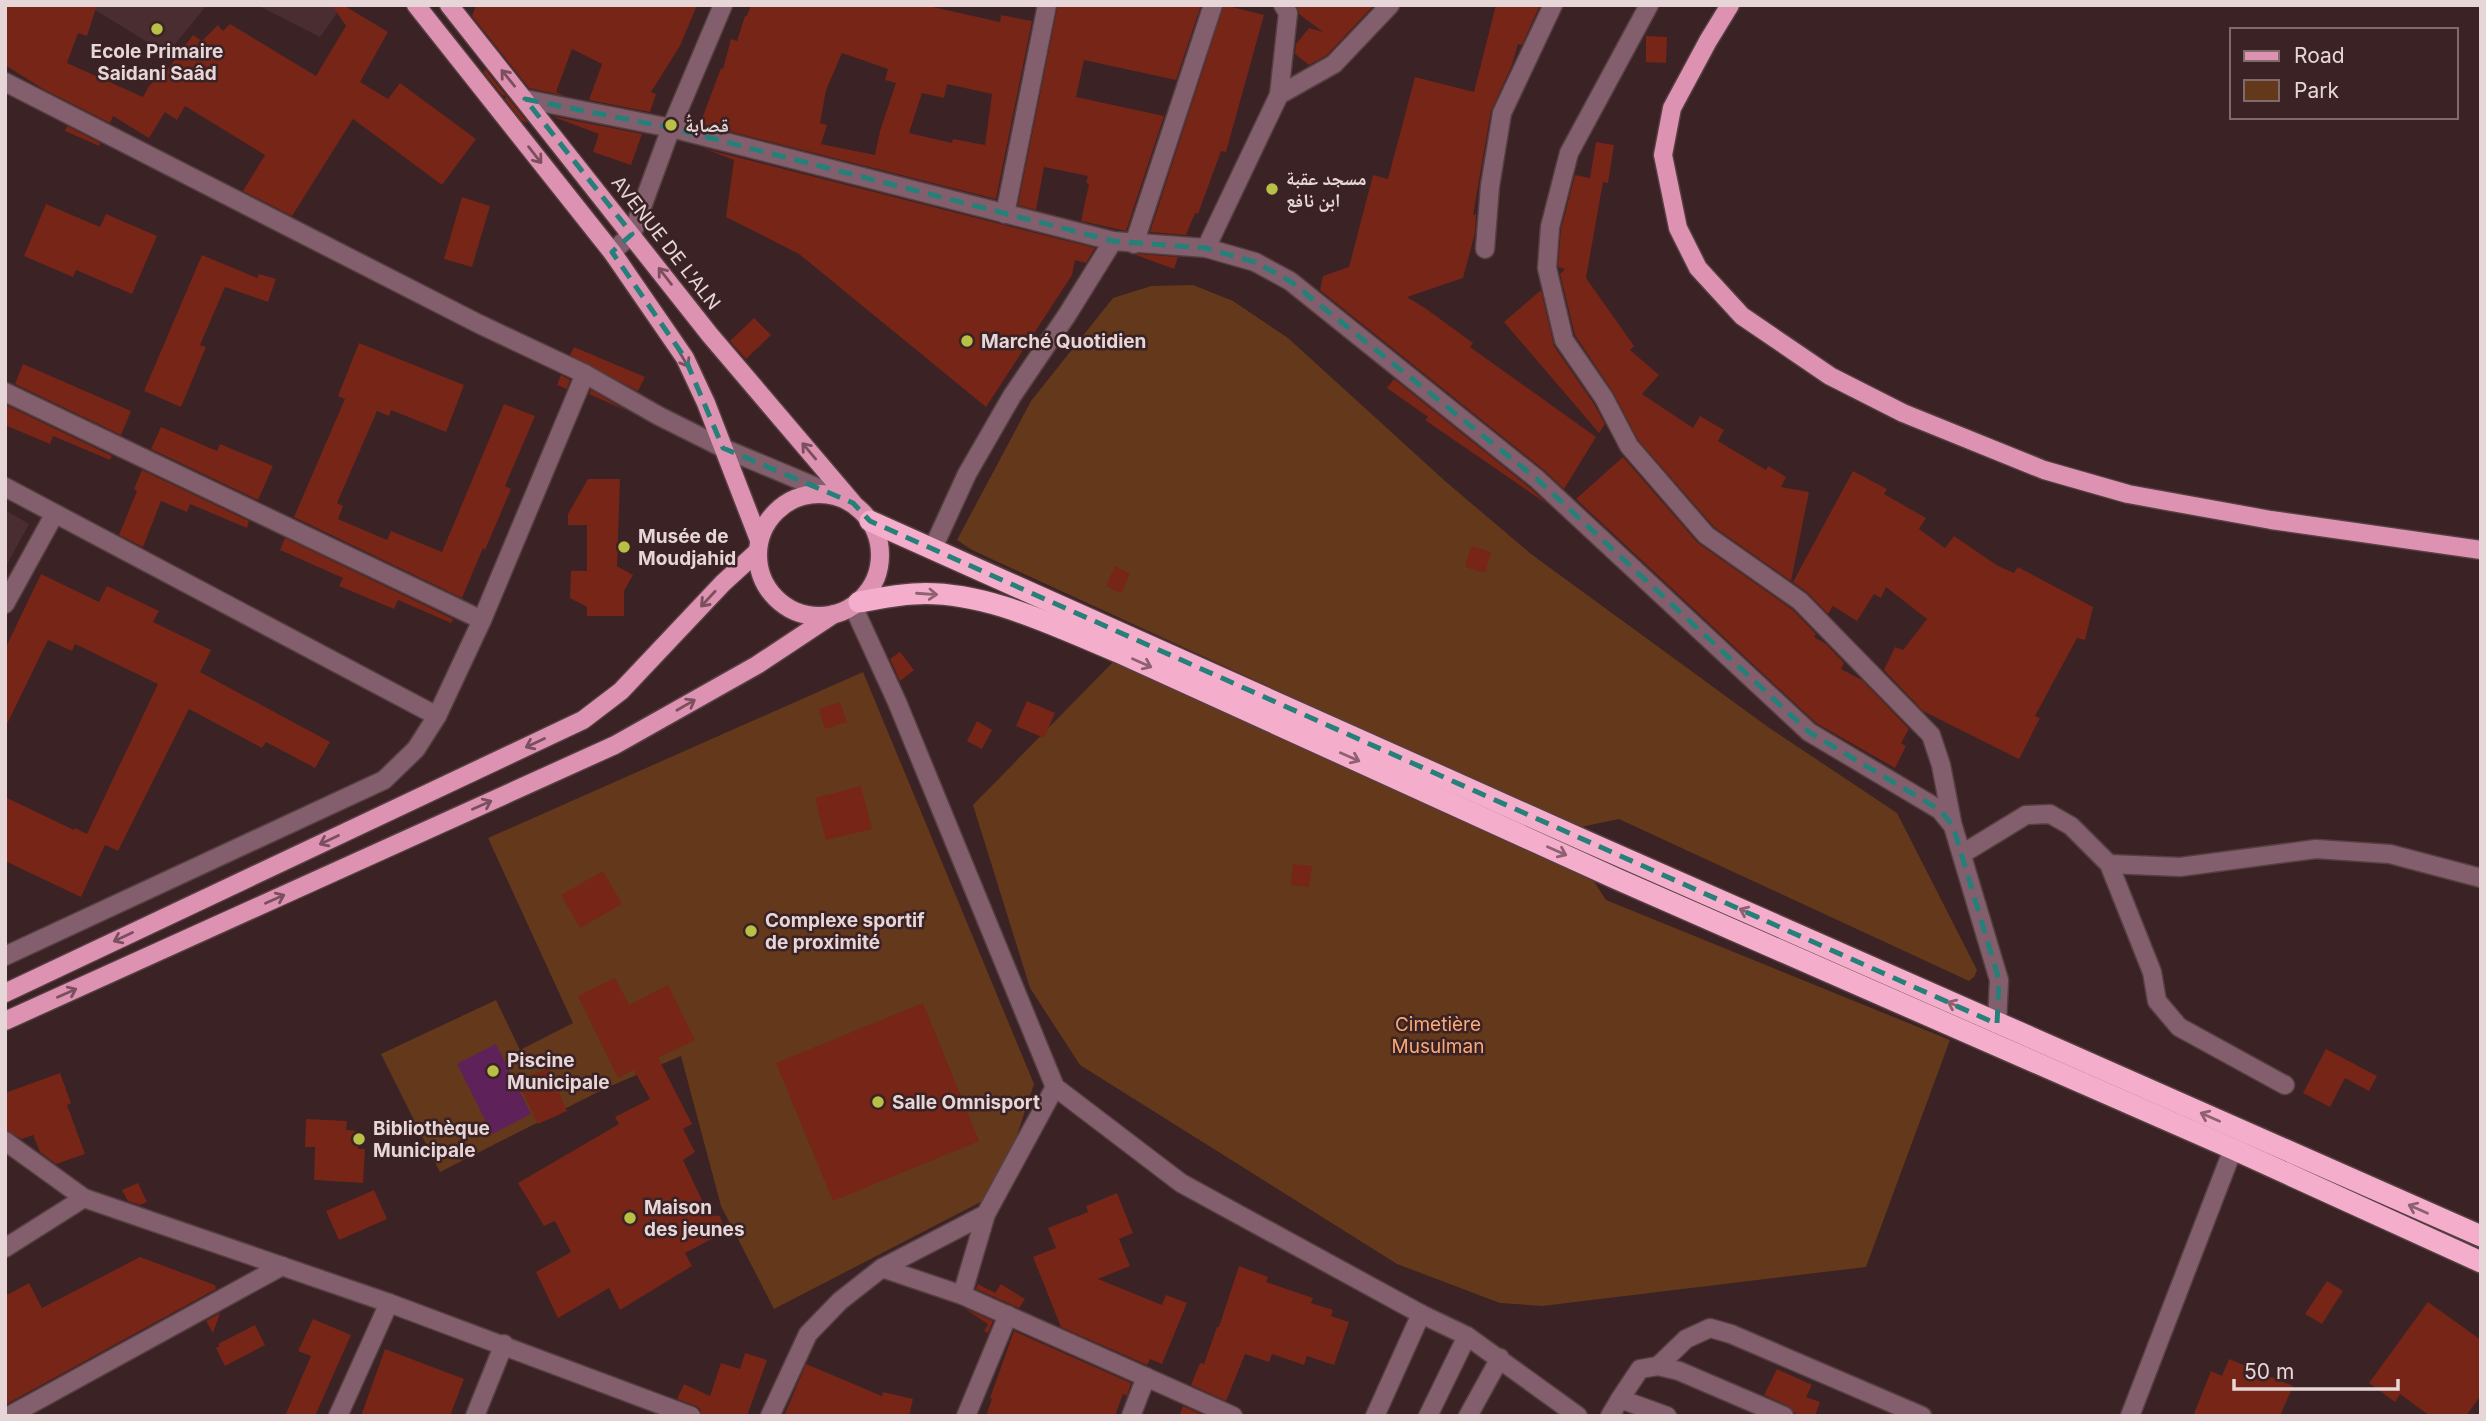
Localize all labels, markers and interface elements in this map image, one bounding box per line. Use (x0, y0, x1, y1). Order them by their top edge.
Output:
marker: Ecole Primaire Saidani Saâd (149, 21, 165, 37)
legend (2230, 28, 2458, 119)
place label: Ecole Primaire Saidani Saâd (91, 40, 223, 85)
text: Road (2294, 43, 2345, 68)
one-way arrow (501, 69, 516, 87)
text: Park (2294, 78, 2339, 103)
place label: قصابةُ (685, 114, 729, 137)
marker: قصابةُ (663, 117, 679, 133)
one-way arrow (527, 145, 542, 163)
place label: مسجد عقبة ابن نافع (1286, 167, 1366, 213)
street label: AVENUE DE L'ALN (607, 172, 725, 314)
marker: مسجد عقبة ابن نافع (1264, 181, 1280, 197)
one-way arrow (657, 267, 672, 285)
place label: Marché Quotidien (981, 330, 1146, 353)
marker: Marché Quotidien (959, 333, 975, 349)
one-way arrow (677, 347, 691, 367)
one-way arrow (801, 443, 817, 461)
place label: Musée de Moudjahid (638, 525, 736, 570)
marker: Musée de Moudjahid (616, 539, 632, 555)
one-way arrow (915, 588, 938, 601)
one-way arrow (700, 590, 716, 608)
one-way arrow (1131, 657, 1153, 670)
one-way arrow (675, 698, 696, 711)
one-way arrow (524, 737, 545, 750)
one-way arrow (1338, 751, 1360, 764)
one-way arrow (471, 798, 492, 811)
one-way arrow (319, 834, 340, 847)
one-way arrow (1545, 845, 1567, 858)
one-way arrow (264, 892, 285, 905)
one-way arrow (1739, 906, 1760, 919)
place label: Complexe sportif de proximité (765, 909, 925, 954)
marker: Complexe sportif de proximité (743, 923, 759, 939)
one-way arrow (113, 931, 134, 944)
one-way arrow (57, 985, 78, 998)
one-way arrow (1947, 999, 1968, 1012)
park label: Cimetière Musulman (1392, 1013, 1484, 1058)
place label: Piscine Municipale (507, 1049, 610, 1094)
marker: Piscine Municipale (485, 1063, 501, 1079)
place label: Salle Omnisport (892, 1091, 1040, 1114)
marker: Salle Omnisport (870, 1094, 886, 1110)
one-way arrow (2200, 1110, 2221, 1123)
place label: Bibliothèque Municipale (373, 1117, 490, 1162)
marker: Bibliothèque Municipale (351, 1131, 367, 1147)
place label: Maison des jeunes (644, 1196, 745, 1241)
one-way arrow (2408, 1202, 2429, 1215)
marker: Maison des jeunes (622, 1210, 638, 1226)
scale bar (2234, 1348, 2398, 1392)
text: 50 m (2244, 1359, 2294, 1384)

